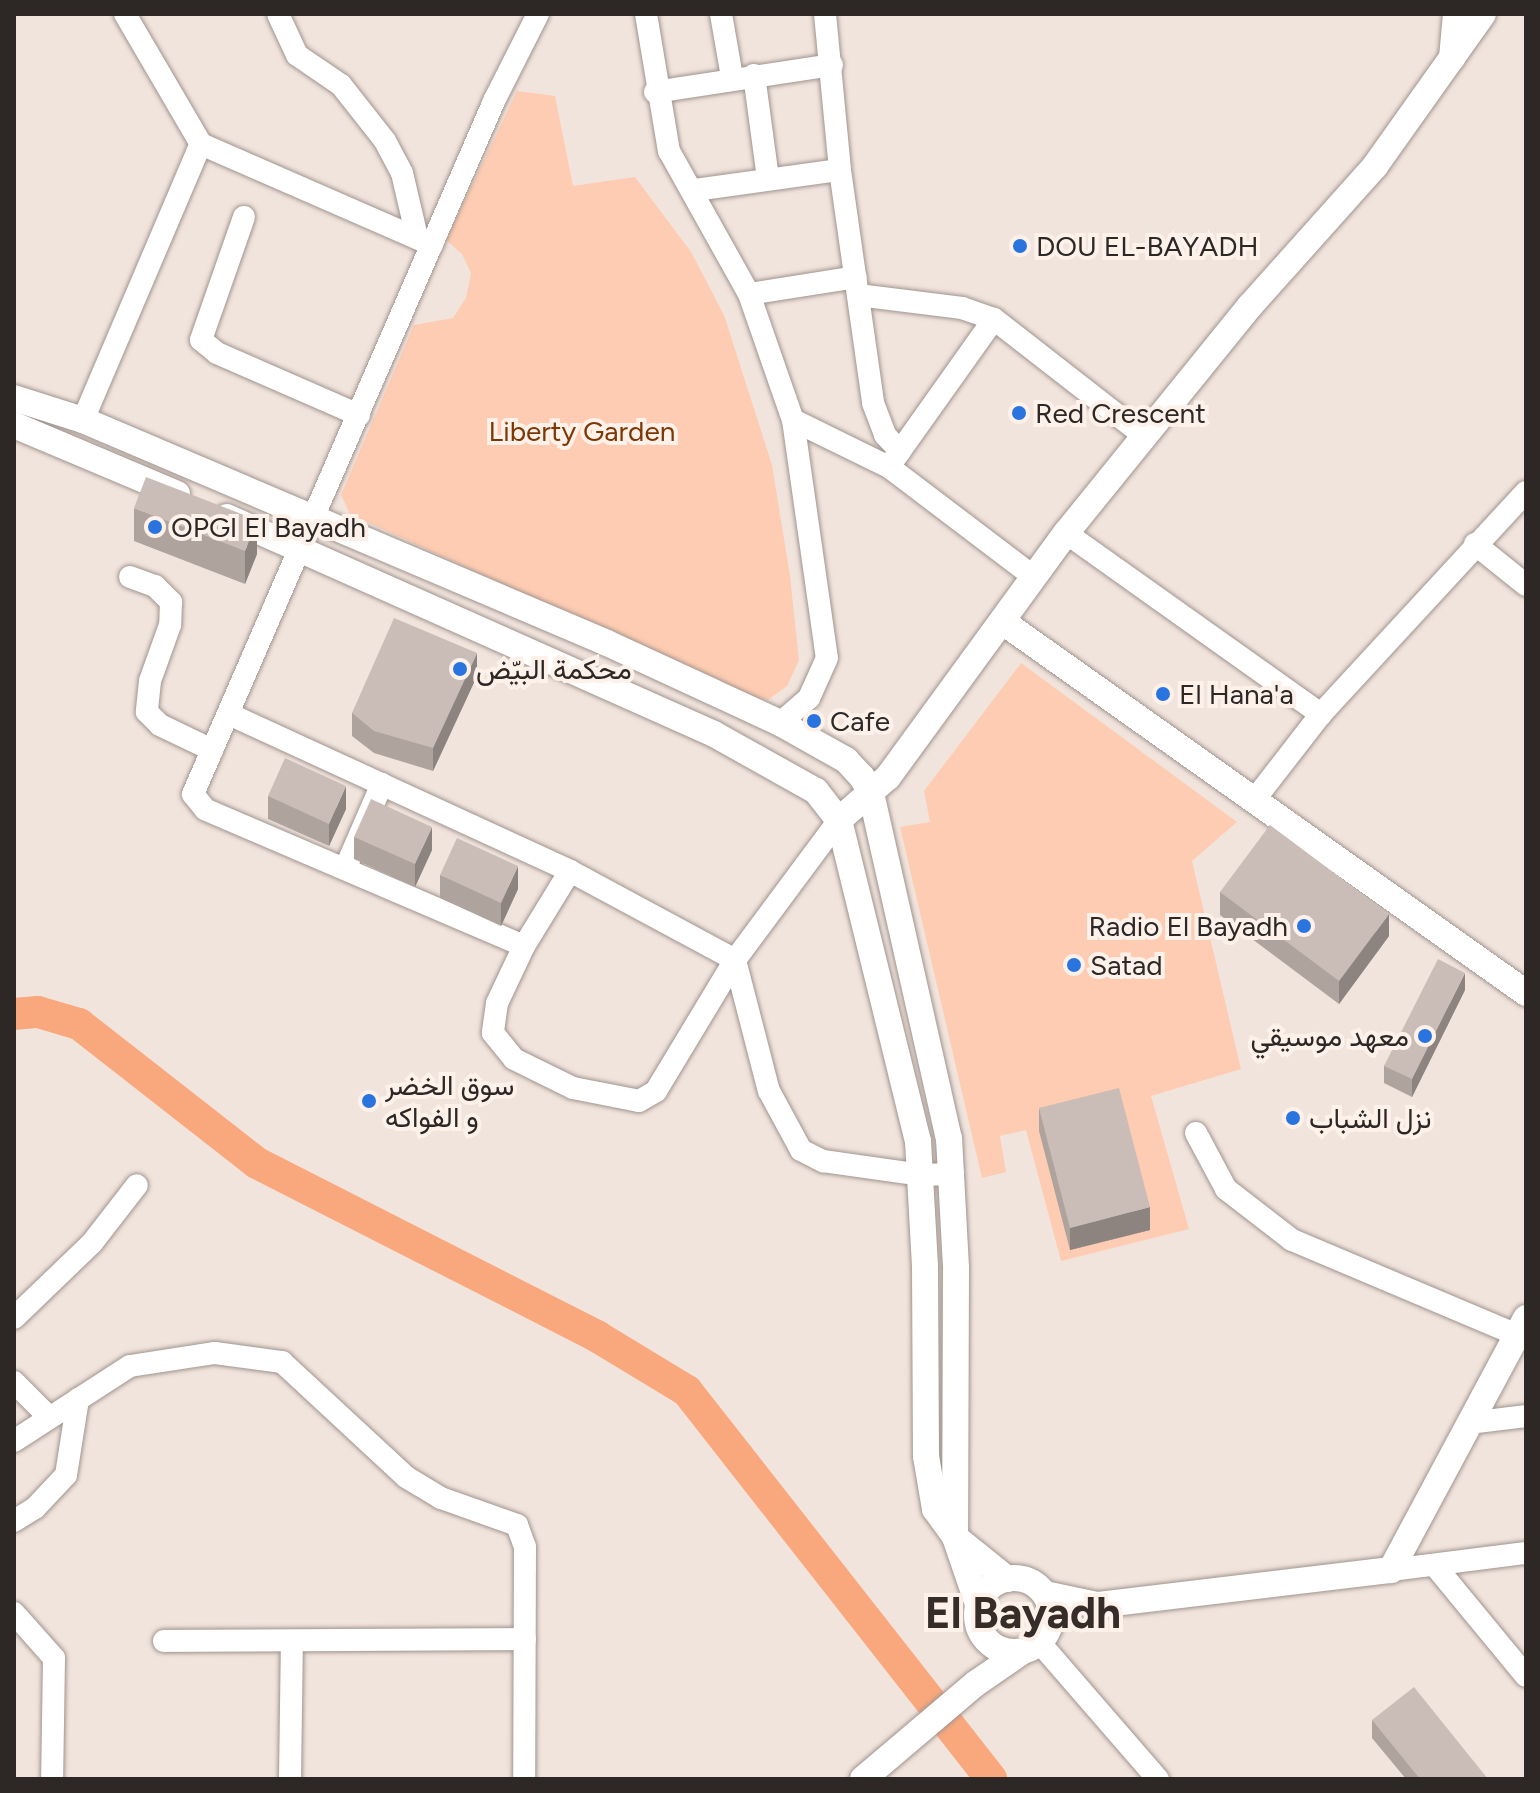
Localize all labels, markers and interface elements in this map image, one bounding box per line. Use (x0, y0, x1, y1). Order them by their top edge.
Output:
place label: DOU EL-BAYADH (1036, 229, 1258, 263)
marker: DOU EL-BAYADH (1011, 237, 1029, 255)
place label: Red Crescent (1035, 396, 1206, 430)
marker: Red Crescent (1010, 404, 1028, 422)
park label: Liberty Garden (489, 414, 675, 448)
place label: OPGI El Bayadh (171, 510, 366, 544)
marker: OPGI El Bayadh (146, 518, 164, 536)
place label: محكمة البيّض (476, 652, 632, 686)
marker: محكمة البيّض (451, 660, 469, 678)
place label: El Hana'a (1179, 677, 1294, 711)
marker: El Hana'a (1154, 685, 1172, 703)
place label: Cafe (830, 704, 890, 738)
marker: Cafe (805, 712, 823, 730)
place label: Radio El Bayadh (1089, 909, 1288, 943)
marker: Radio El Bayadh (1295, 917, 1313, 935)
place label: Satad (1090, 948, 1163, 982)
marker: Satad (1065, 956, 1083, 974)
place label: معهد موسيقي (1251, 1019, 1409, 1053)
marker: معهد موسيقي (1416, 1027, 1434, 1045)
place label: سوق الخضر و الفواكه (385, 1068, 514, 1134)
marker: سوق الخضر و الفواكه (360, 1092, 378, 1110)
place label: نزل الشباب (1309, 1101, 1432, 1135)
marker: نزل الشباب (1284, 1109, 1302, 1127)
district label: El Bayadh (925, 1587, 1121, 1639)

